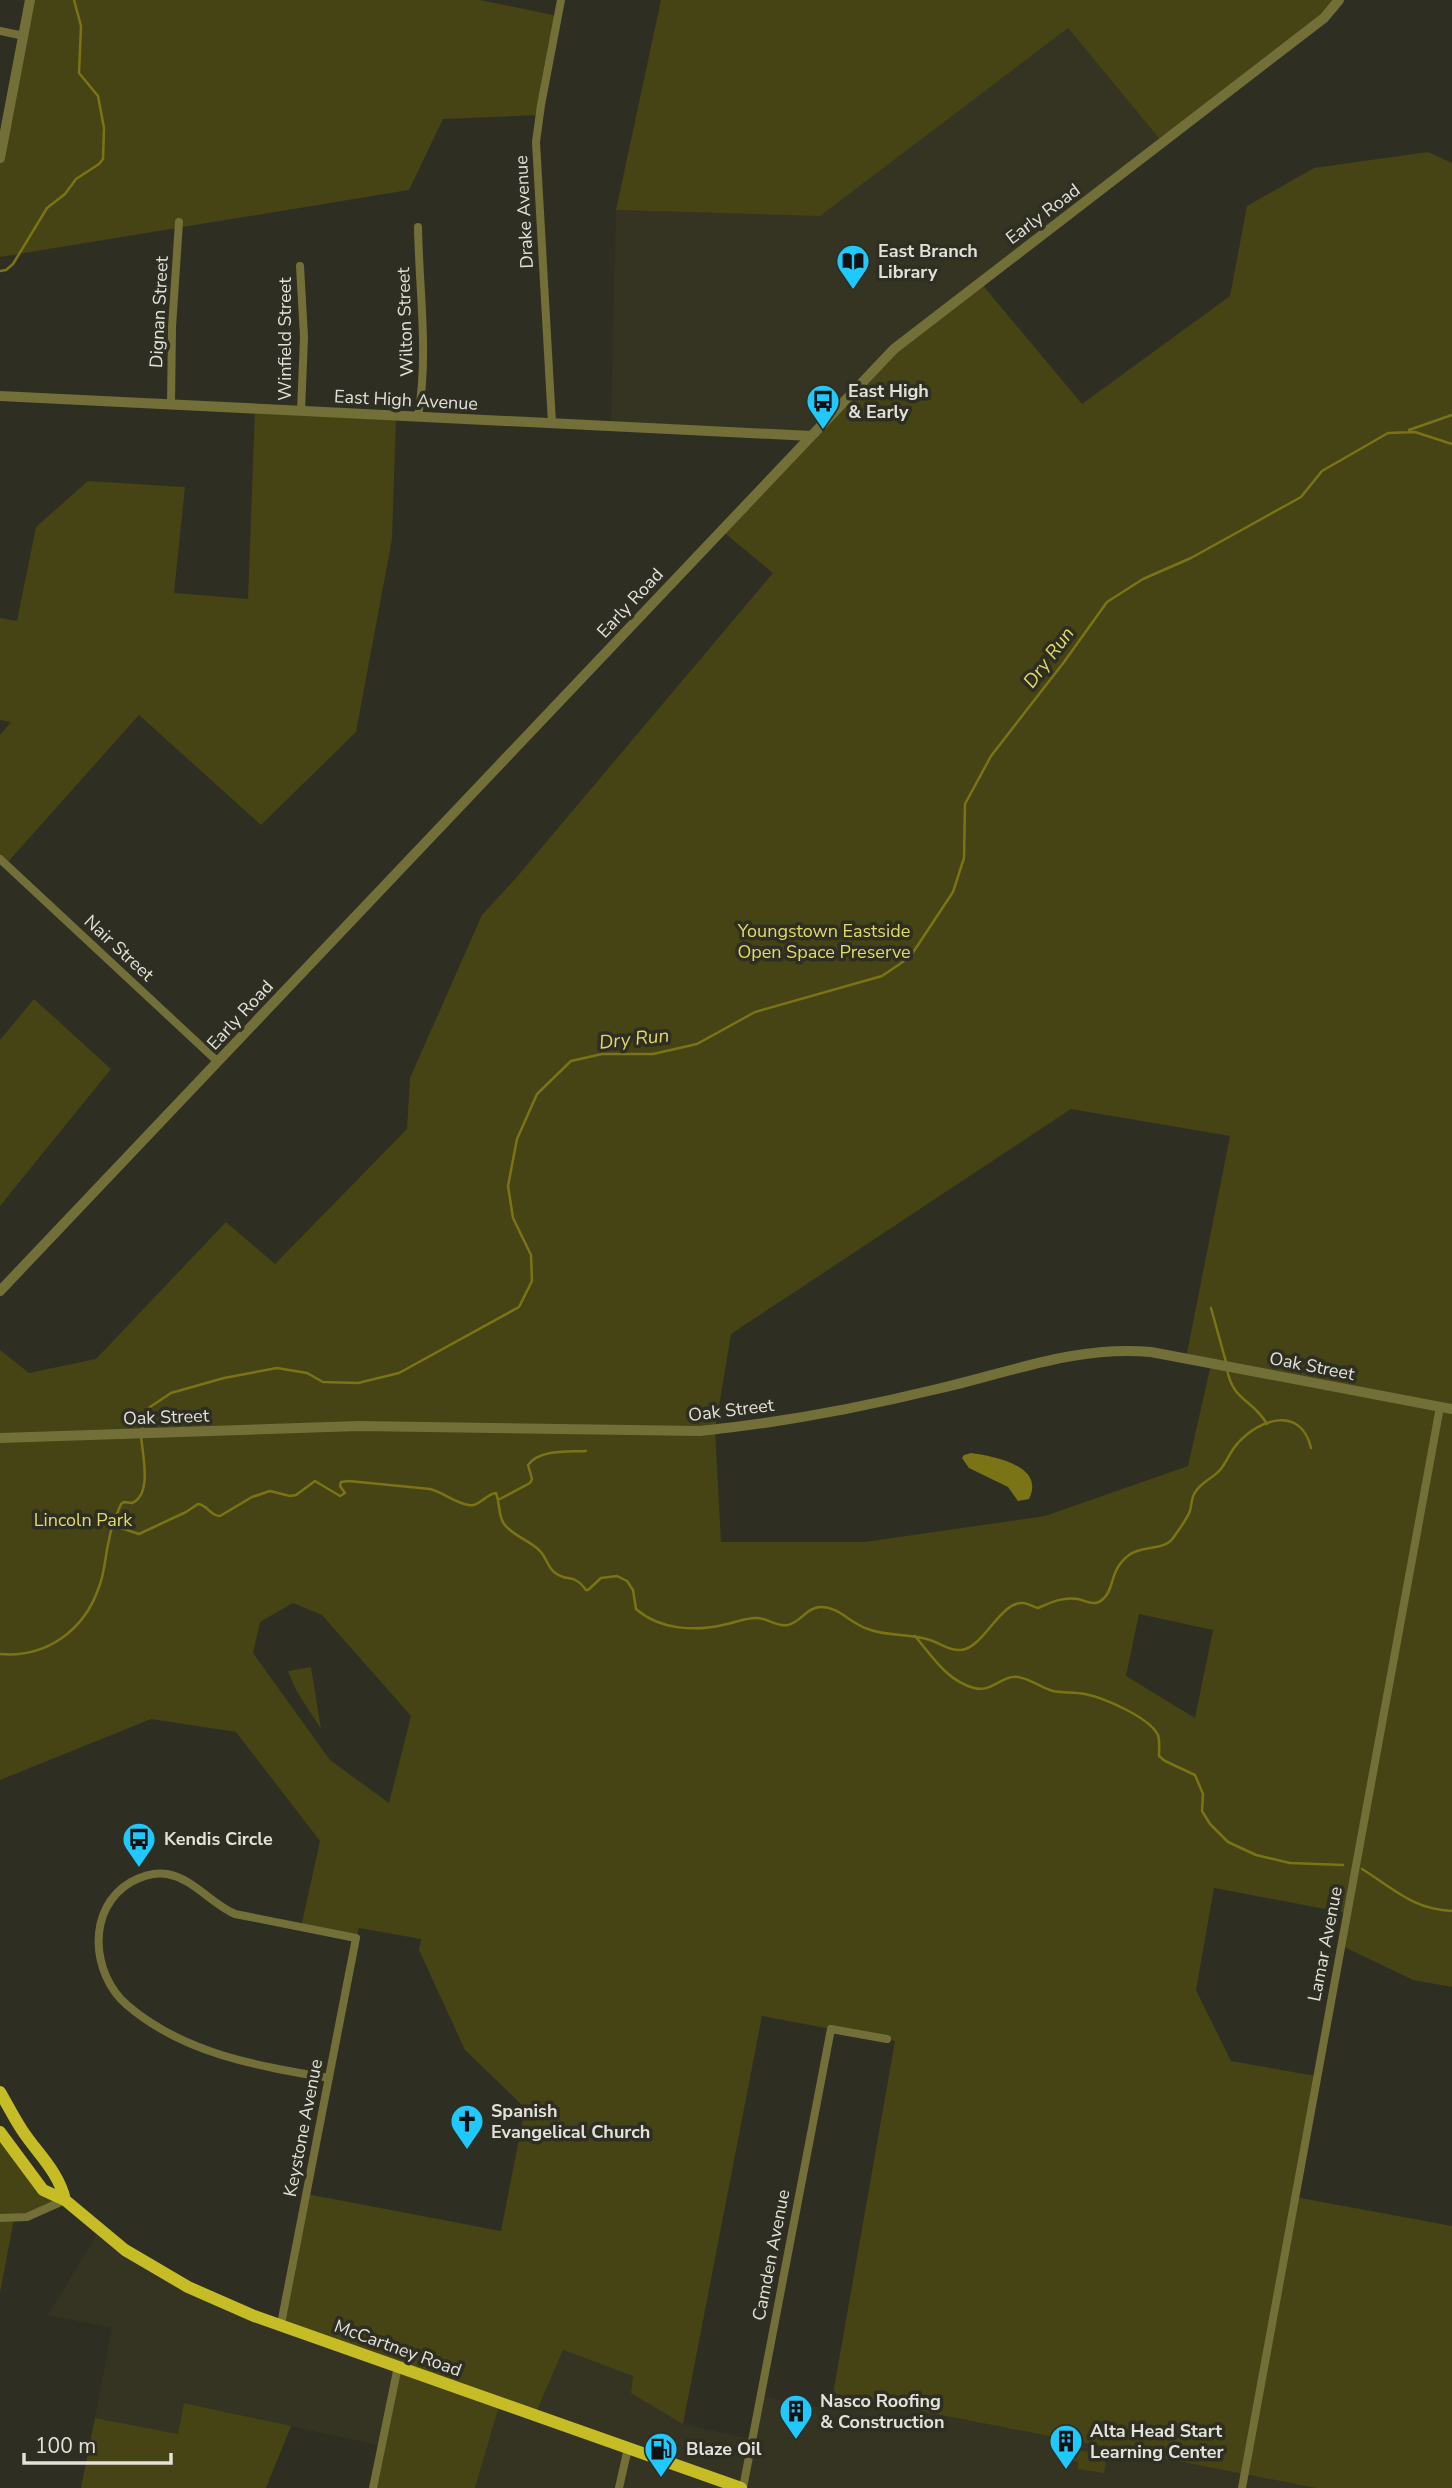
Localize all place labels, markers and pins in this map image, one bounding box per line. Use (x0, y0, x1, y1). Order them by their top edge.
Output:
place label: East Branch Library (878, 239, 978, 284)
library icon: East Branch Library (834, 242, 872, 291)
place label: East High & Early (848, 379, 929, 424)
bus stop icon: East High & Early (804, 382, 842, 431)
bus stop icon: Kendis Circle (120, 1820, 158, 1869)
place label: Kendis Circle (164, 1827, 273, 1851)
place label: Spanish Evangelical Church (491, 2099, 650, 2144)
church icon: Spanish Evangelical Church (448, 2102, 486, 2151)
place label: Nasco Roofing & Construction (820, 2389, 944, 2434)
building icon: Nasco Roofing & Construction (777, 2392, 815, 2441)
place label: Alta Head Start Learning Center (1090, 2419, 1224, 2464)
building icon: Alta Head Start Learning Center (1047, 2422, 1085, 2471)
fuel station icon: Blaze Oil (642, 2430, 680, 2479)
place label: Blaze Oil (686, 2437, 762, 2461)

